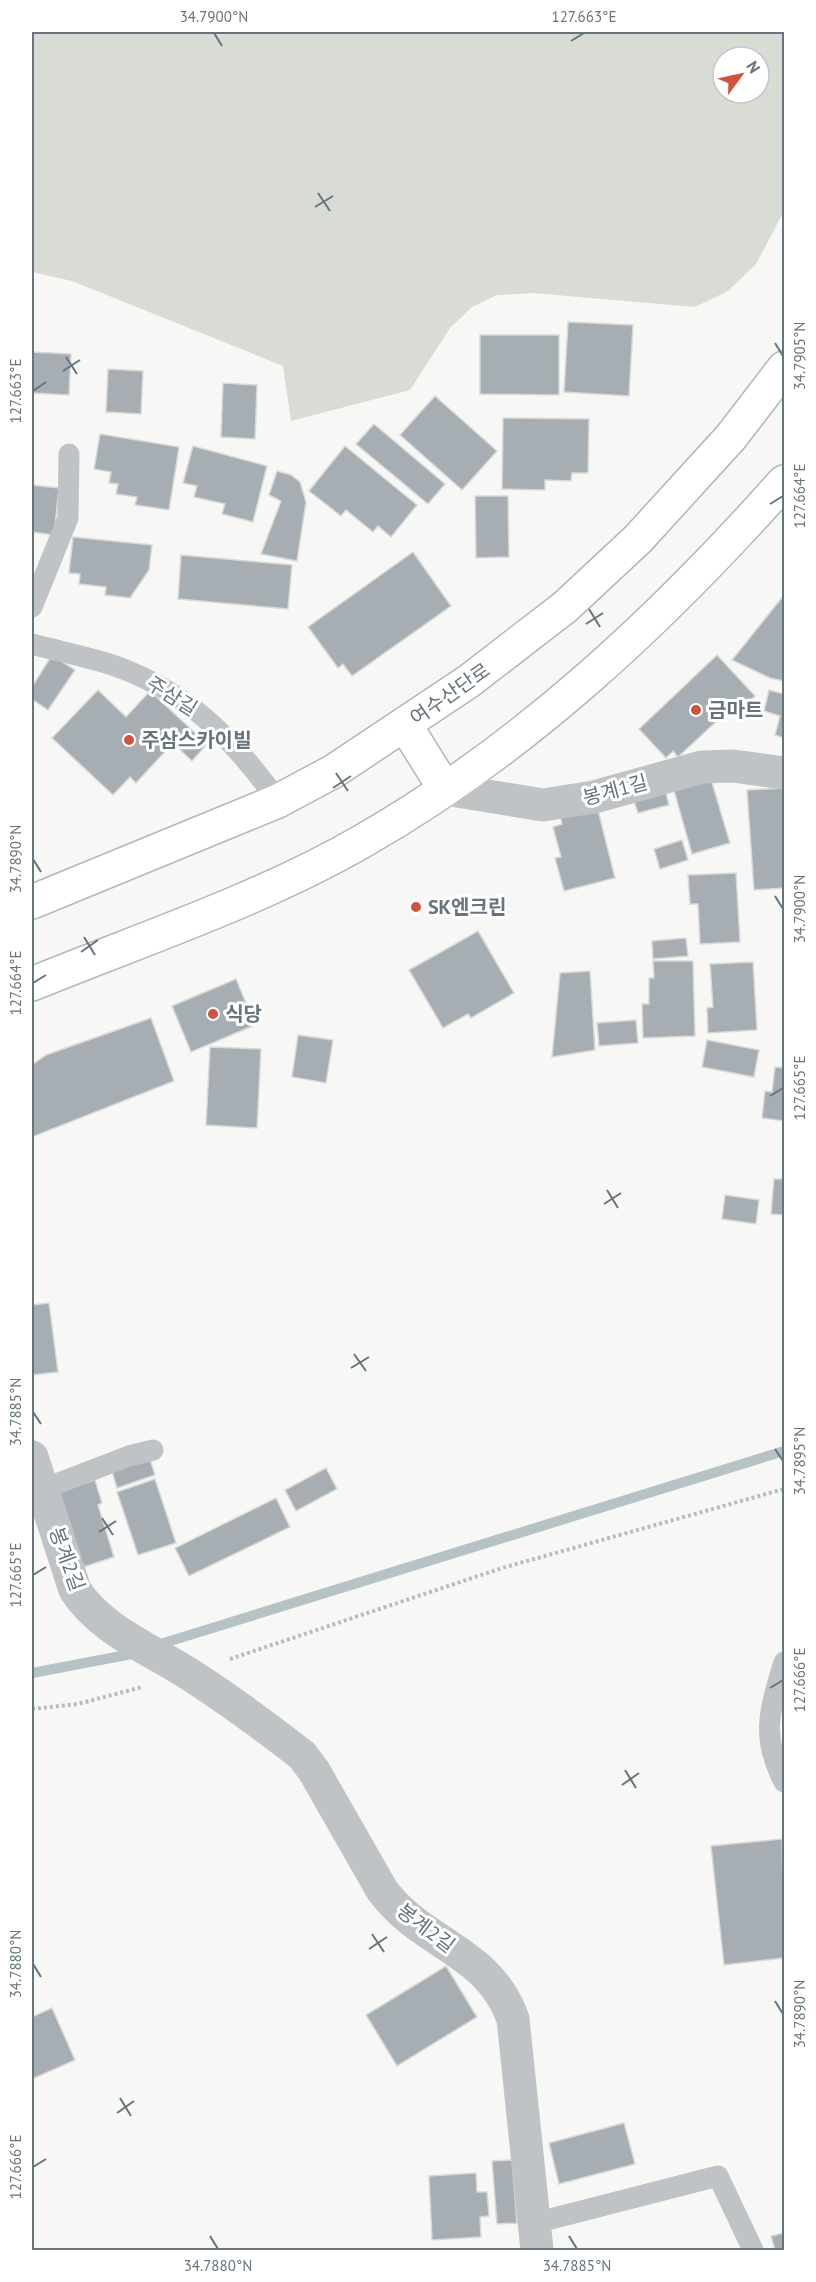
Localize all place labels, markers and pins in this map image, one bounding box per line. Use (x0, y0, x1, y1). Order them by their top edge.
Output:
place label: 금마트 (708, 697, 763, 723)
marker: 금마트 (689, 703, 703, 717)
place label: 주삼스카이빌 (141, 727, 251, 753)
marker: 주삼스카이빌 (122, 733, 136, 747)
place label: SK엔크린 (428, 894, 506, 920)
marker: SK엔크린 (409, 900, 423, 914)
place label: 식당 (225, 1001, 262, 1027)
marker: 식당 (206, 1007, 220, 1021)

